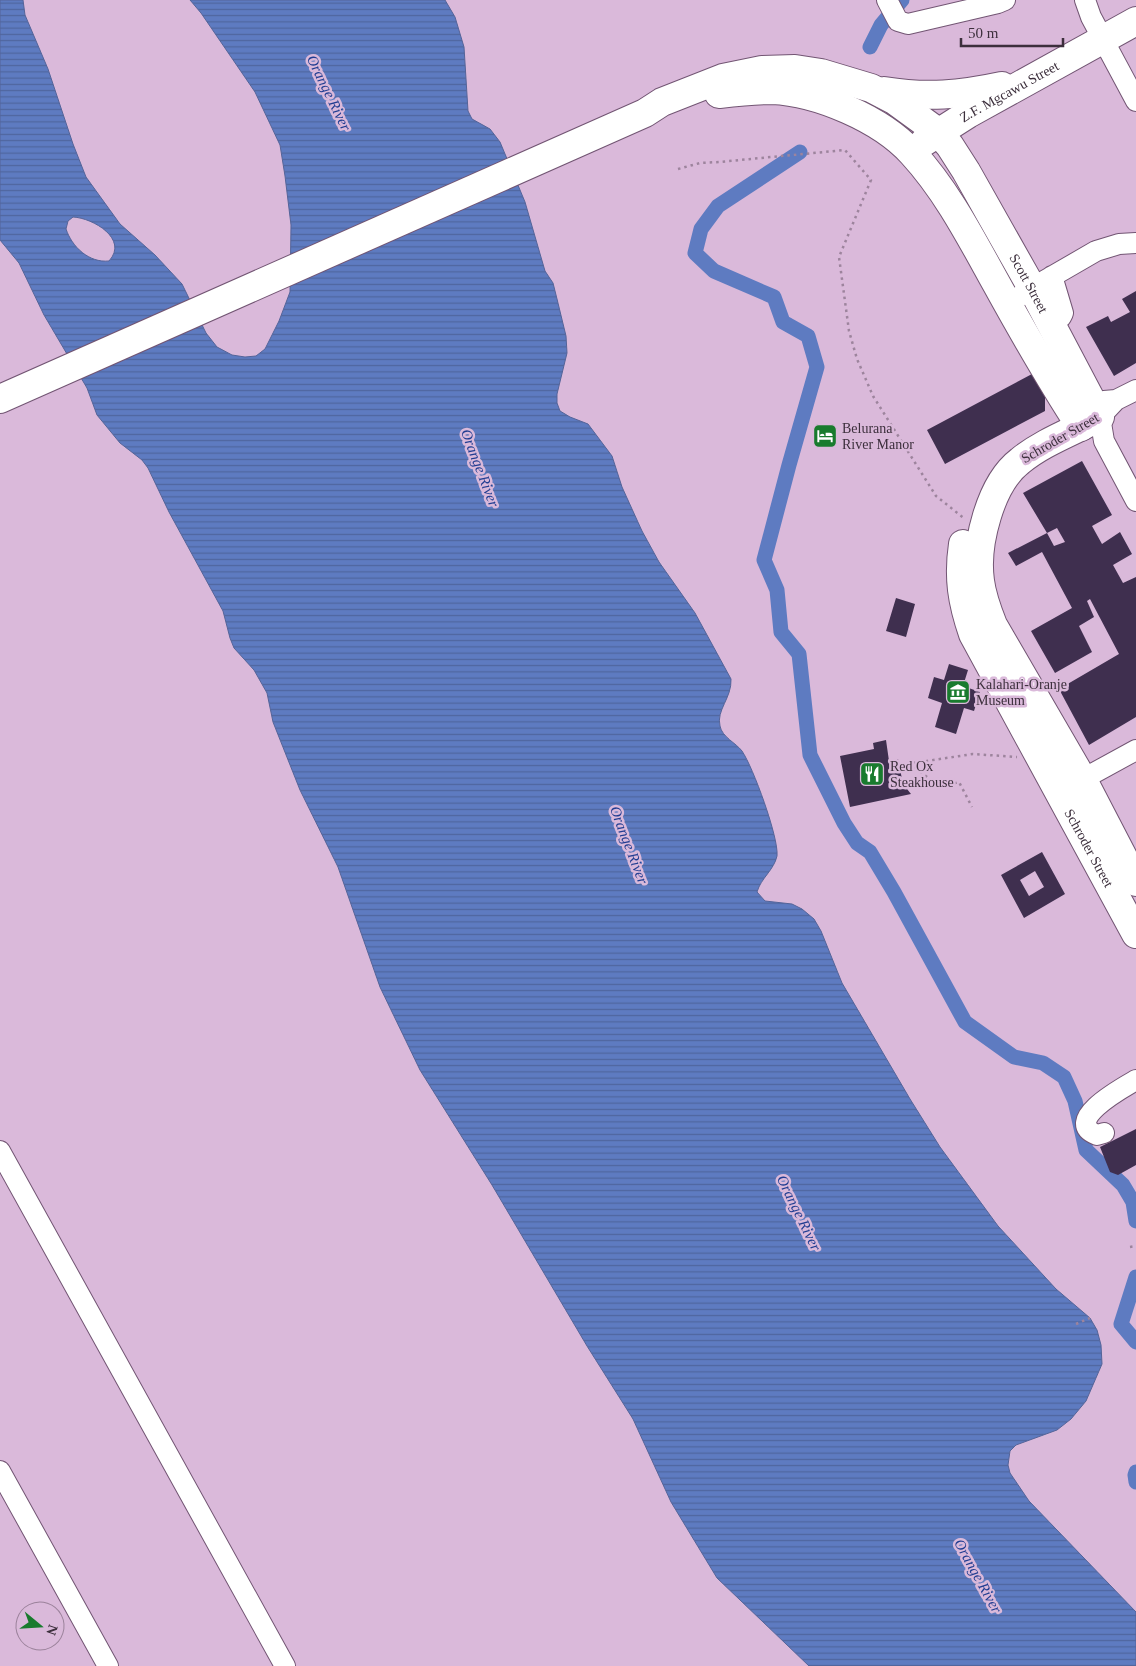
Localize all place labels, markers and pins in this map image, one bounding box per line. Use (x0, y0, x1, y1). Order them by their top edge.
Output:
place label: Belurana River Manor (842, 421, 914, 452)
hotel icon: Belurana River Manor (812, 423, 838, 449)
place label: Kalahari-Oranje Museum (976, 677, 1067, 708)
museum icon: Kalahari-Oranje Museum (945, 679, 971, 705)
place label: Red Ox Steakhouse (890, 759, 954, 790)
restaurant icon: Red Ox Steakhouse (859, 761, 885, 787)

